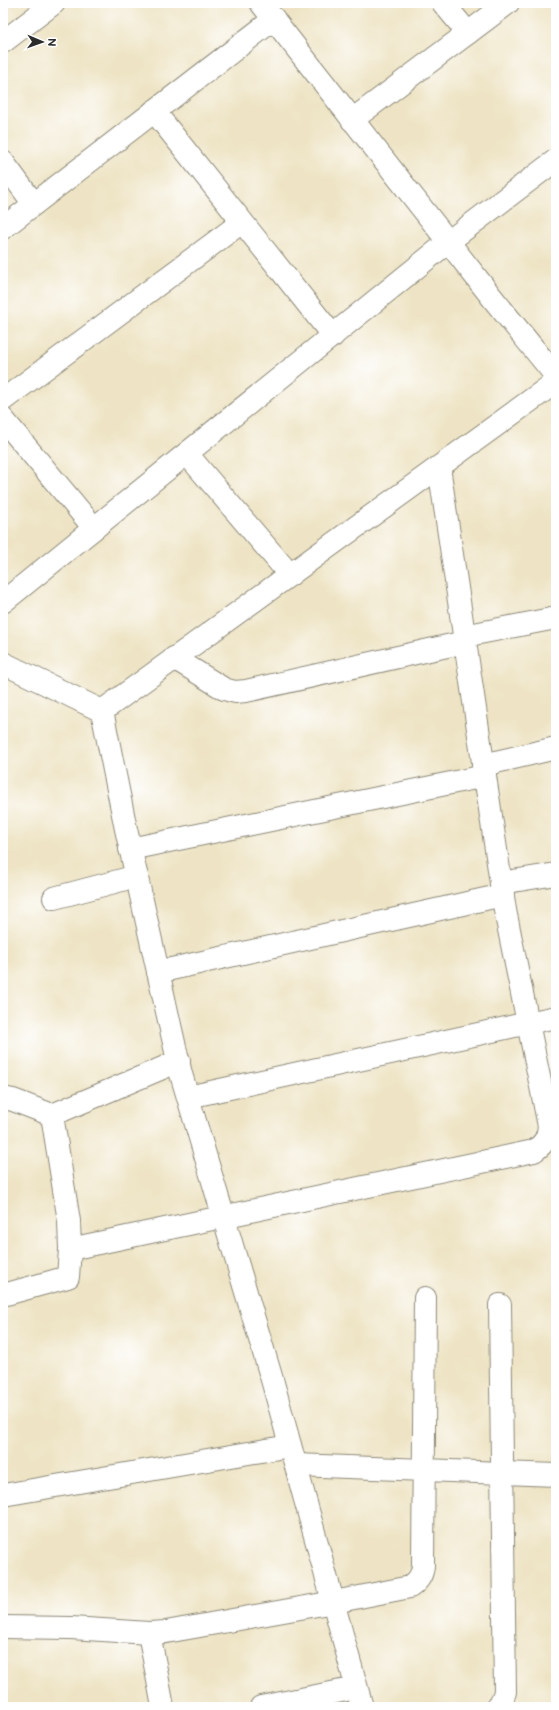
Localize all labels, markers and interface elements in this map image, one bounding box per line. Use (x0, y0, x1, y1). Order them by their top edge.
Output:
north arrow (22, 22, 62, 62)
text: N (45, 38, 58, 47)

